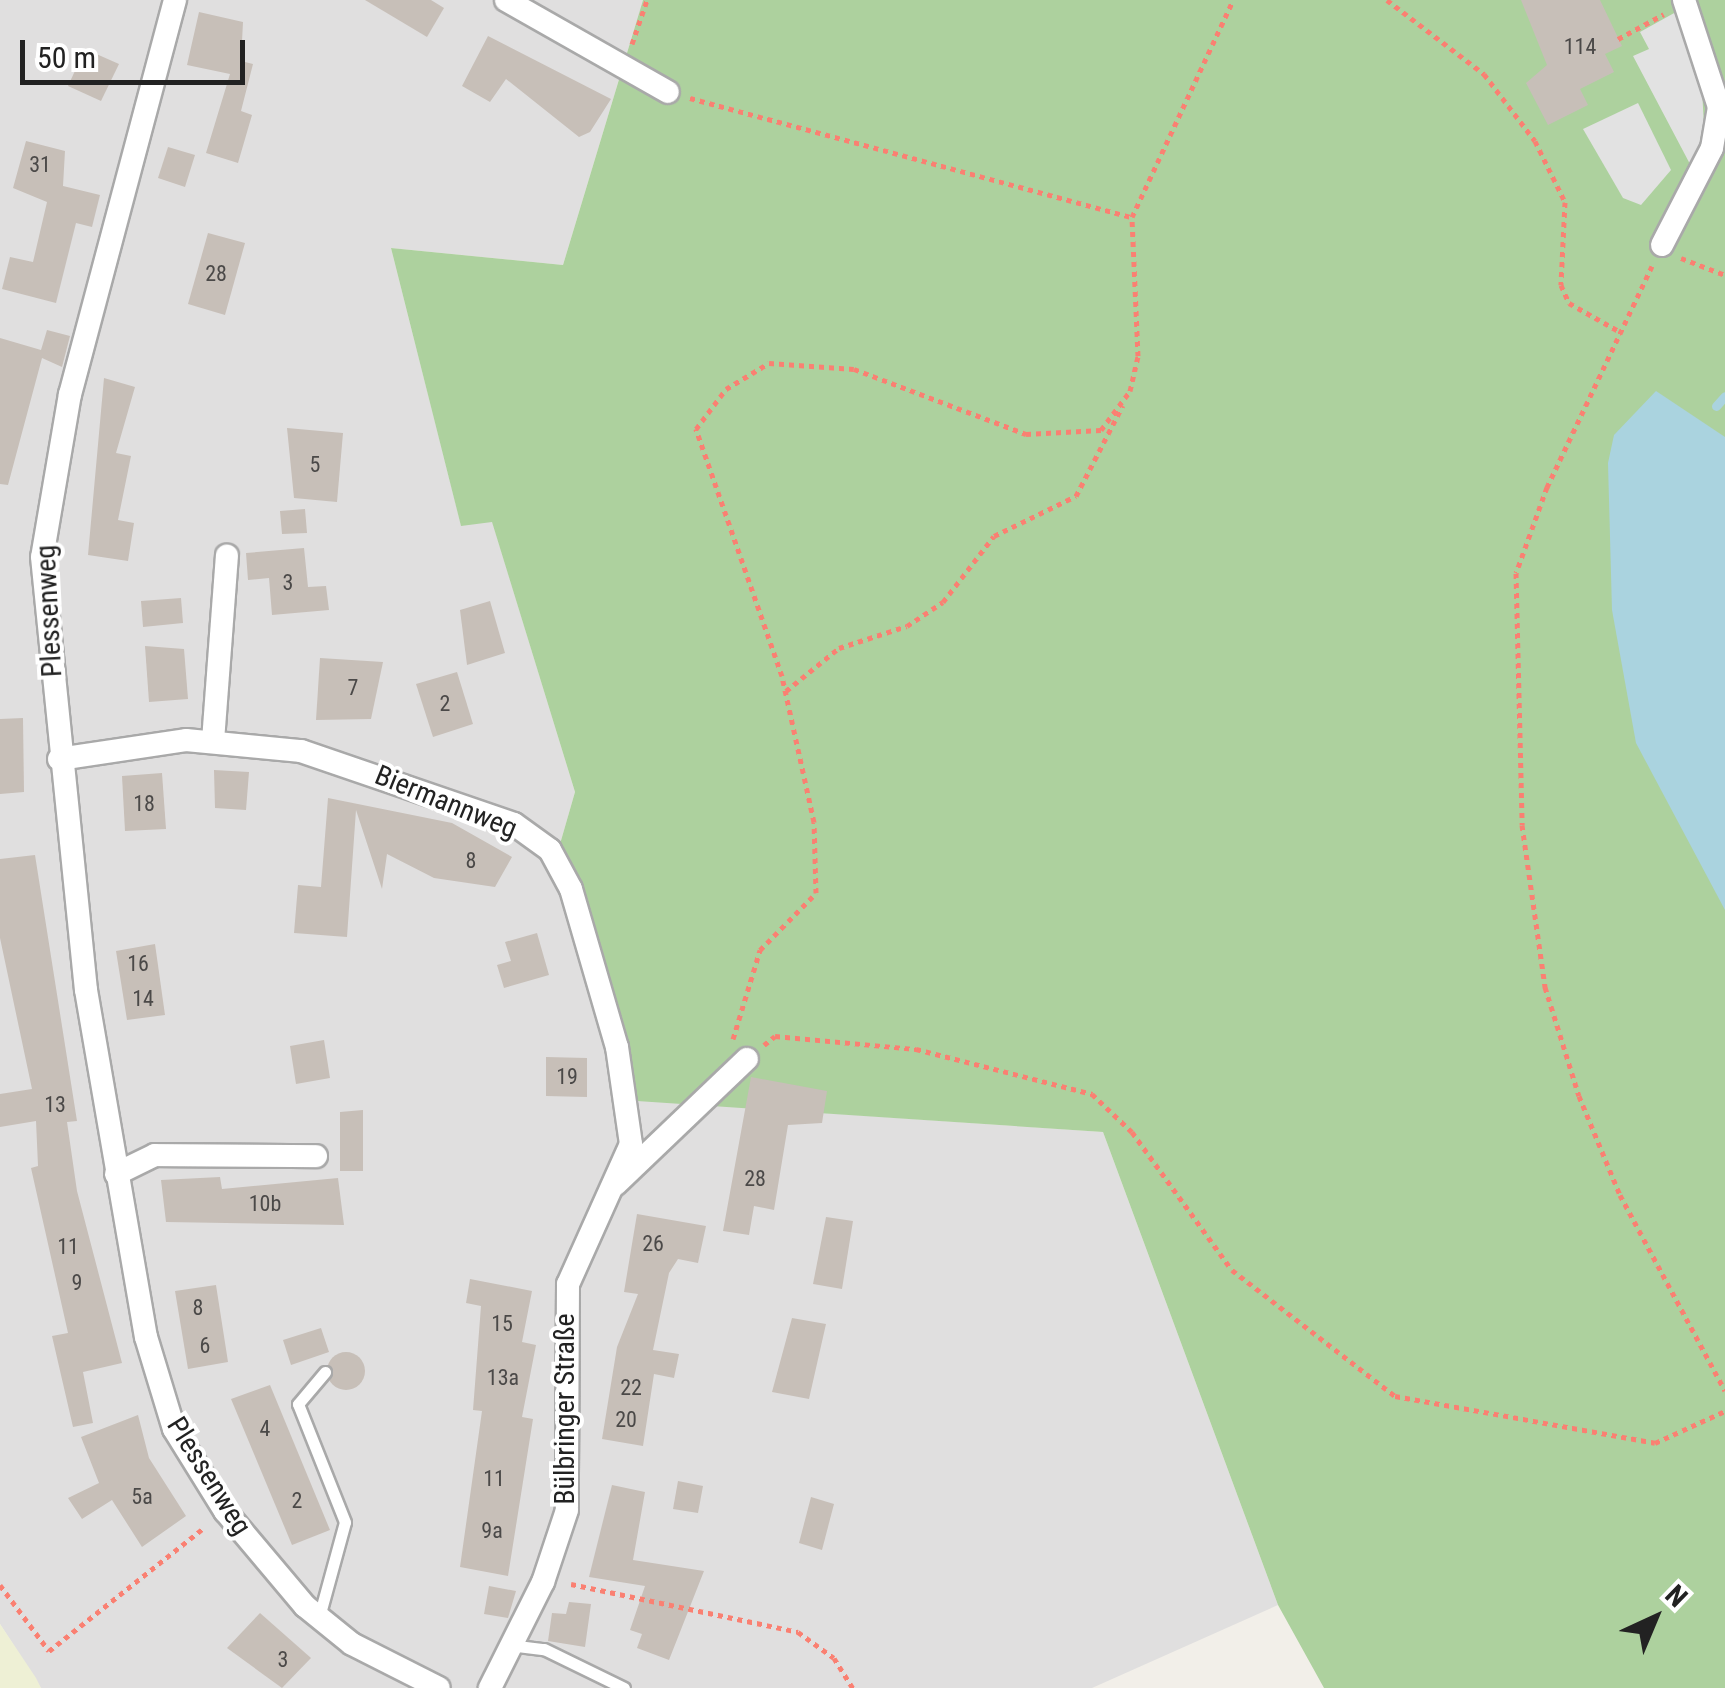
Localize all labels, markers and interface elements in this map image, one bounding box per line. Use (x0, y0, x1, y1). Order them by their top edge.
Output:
scale bar (25, 20, 250, 82)
house number: 114 (1564, 34, 1596, 60)
text: 50 m (37, 40, 96, 75)
house number: 31 (29, 152, 51, 178)
house number: 28 (205, 261, 227, 287)
house number: 5 (310, 452, 320, 478)
street label: Plessenweg (29, 544, 69, 678)
house number: 3 (283, 570, 293, 596)
house number: 7 (348, 675, 358, 701)
house number: 2 (440, 691, 450, 717)
street label: Biermannweg (370, 758, 522, 846)
house number: 18 (133, 791, 155, 817)
house number: 8 (466, 848, 476, 874)
house number: 16 (127, 951, 149, 977)
house number: 14 (132, 986, 154, 1012)
house number: 19 (556, 1064, 578, 1090)
house number: 13 (44, 1092, 66, 1118)
house number: 28 (744, 1166, 766, 1192)
house number: 10b (249, 1191, 281, 1217)
house number: 26 (642, 1231, 664, 1257)
house number: 11 (57, 1234, 79, 1260)
house number: 9 (72, 1270, 82, 1296)
house number: 8 (193, 1295, 203, 1321)
house number: 15 (491, 1311, 513, 1337)
street label: Bülbringer Straße (548, 1313, 582, 1505)
house number: 6 (200, 1333, 210, 1359)
house number: 13a (487, 1365, 519, 1391)
house number: 22 (620, 1375, 642, 1401)
house number: 20 (615, 1407, 637, 1433)
street label: Plessenweg (160, 1411, 258, 1541)
house number: 4 (260, 1416, 270, 1442)
house number: 11 (483, 1466, 505, 1492)
house number: 5a (131, 1484, 153, 1510)
house number: 2 (292, 1488, 302, 1514)
house number: 9a (481, 1518, 503, 1544)
north arrow (1605, 1568, 1705, 1668)
text: N (1659, 1578, 1694, 1614)
house number: 3 (278, 1647, 288, 1673)

